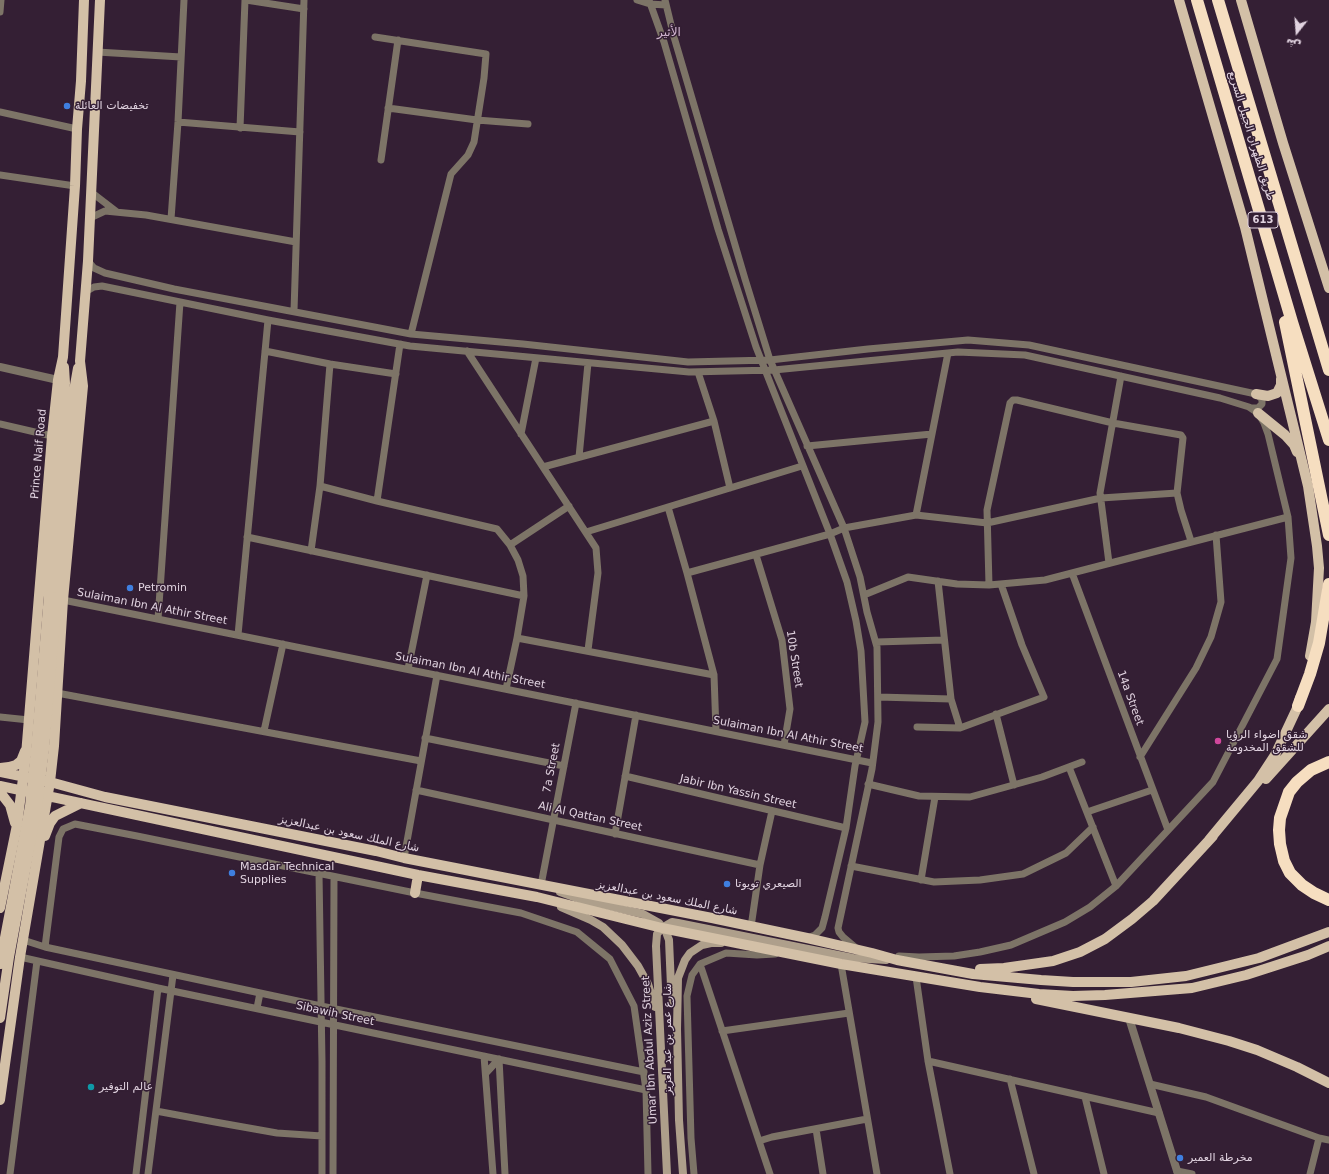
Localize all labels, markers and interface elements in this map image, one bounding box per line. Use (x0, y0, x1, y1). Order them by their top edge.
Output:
north arrow (1277, 12, 1317, 52)
district label: الأثير (657, 26, 681, 40)
text: ش (1284, 36, 1303, 52)
street label: طريق الظهران الجبيل السريع (1225, 70, 1277, 202)
place label: تخفيضات العائلة (75, 99, 148, 113)
marker: تخفيضات العائلة (62, 101, 72, 111)
road number: 613 (1248, 212, 1278, 228)
street label: Prince Naif Road (28, 408, 50, 500)
place label: Petromin (138, 581, 187, 595)
marker: Petromin (125, 583, 135, 593)
street label: Sulaiman Ibn Al Athir Street (76, 586, 228, 628)
street label: 10b Street (783, 629, 805, 689)
street label: Sulaiman Ibn Al Athir Street (394, 650, 546, 692)
street label: 14a Street (1114, 669, 1146, 727)
street label: Sulaiman Ibn Al Athir Street (712, 714, 864, 756)
place label: شقق اضواء الرؤيا للشقق المخدومة (1226, 728, 1307, 754)
marker: شقق اضواء الرؤيا للشقق المخدومة (1213, 736, 1223, 746)
street label: 7a Street (541, 742, 563, 794)
street label: Jabir Ibn Yassin Street (678, 772, 798, 812)
street label: Ali Al Qattan Street (537, 800, 643, 834)
street label: شارع الملك سعود بن عبدالعزيز (278, 813, 420, 855)
place label: Masdar Technical Supplies (240, 860, 334, 886)
marker: Masdar Technical Supplies (227, 868, 237, 878)
place label: الصيعري تويوتا (735, 877, 802, 891)
street label: شارع الملك سعود بن عبدالعزيز (595, 878, 739, 918)
marker: الصيعري تويوتا (722, 879, 732, 889)
street label: Umar Ibn Abdul Aziz Street (640, 976, 660, 1124)
street label: شارع عمر بن عبد العزيز (661, 983, 675, 1095)
street label: Sibawih Street (295, 999, 375, 1029)
place label: عالم التوفير (99, 1080, 153, 1094)
marker: عالم التوفير (86, 1082, 96, 1092)
place label: مخرطة العمير (1188, 1151, 1253, 1165)
marker: مخرطة العمير (1175, 1153, 1185, 1163)

